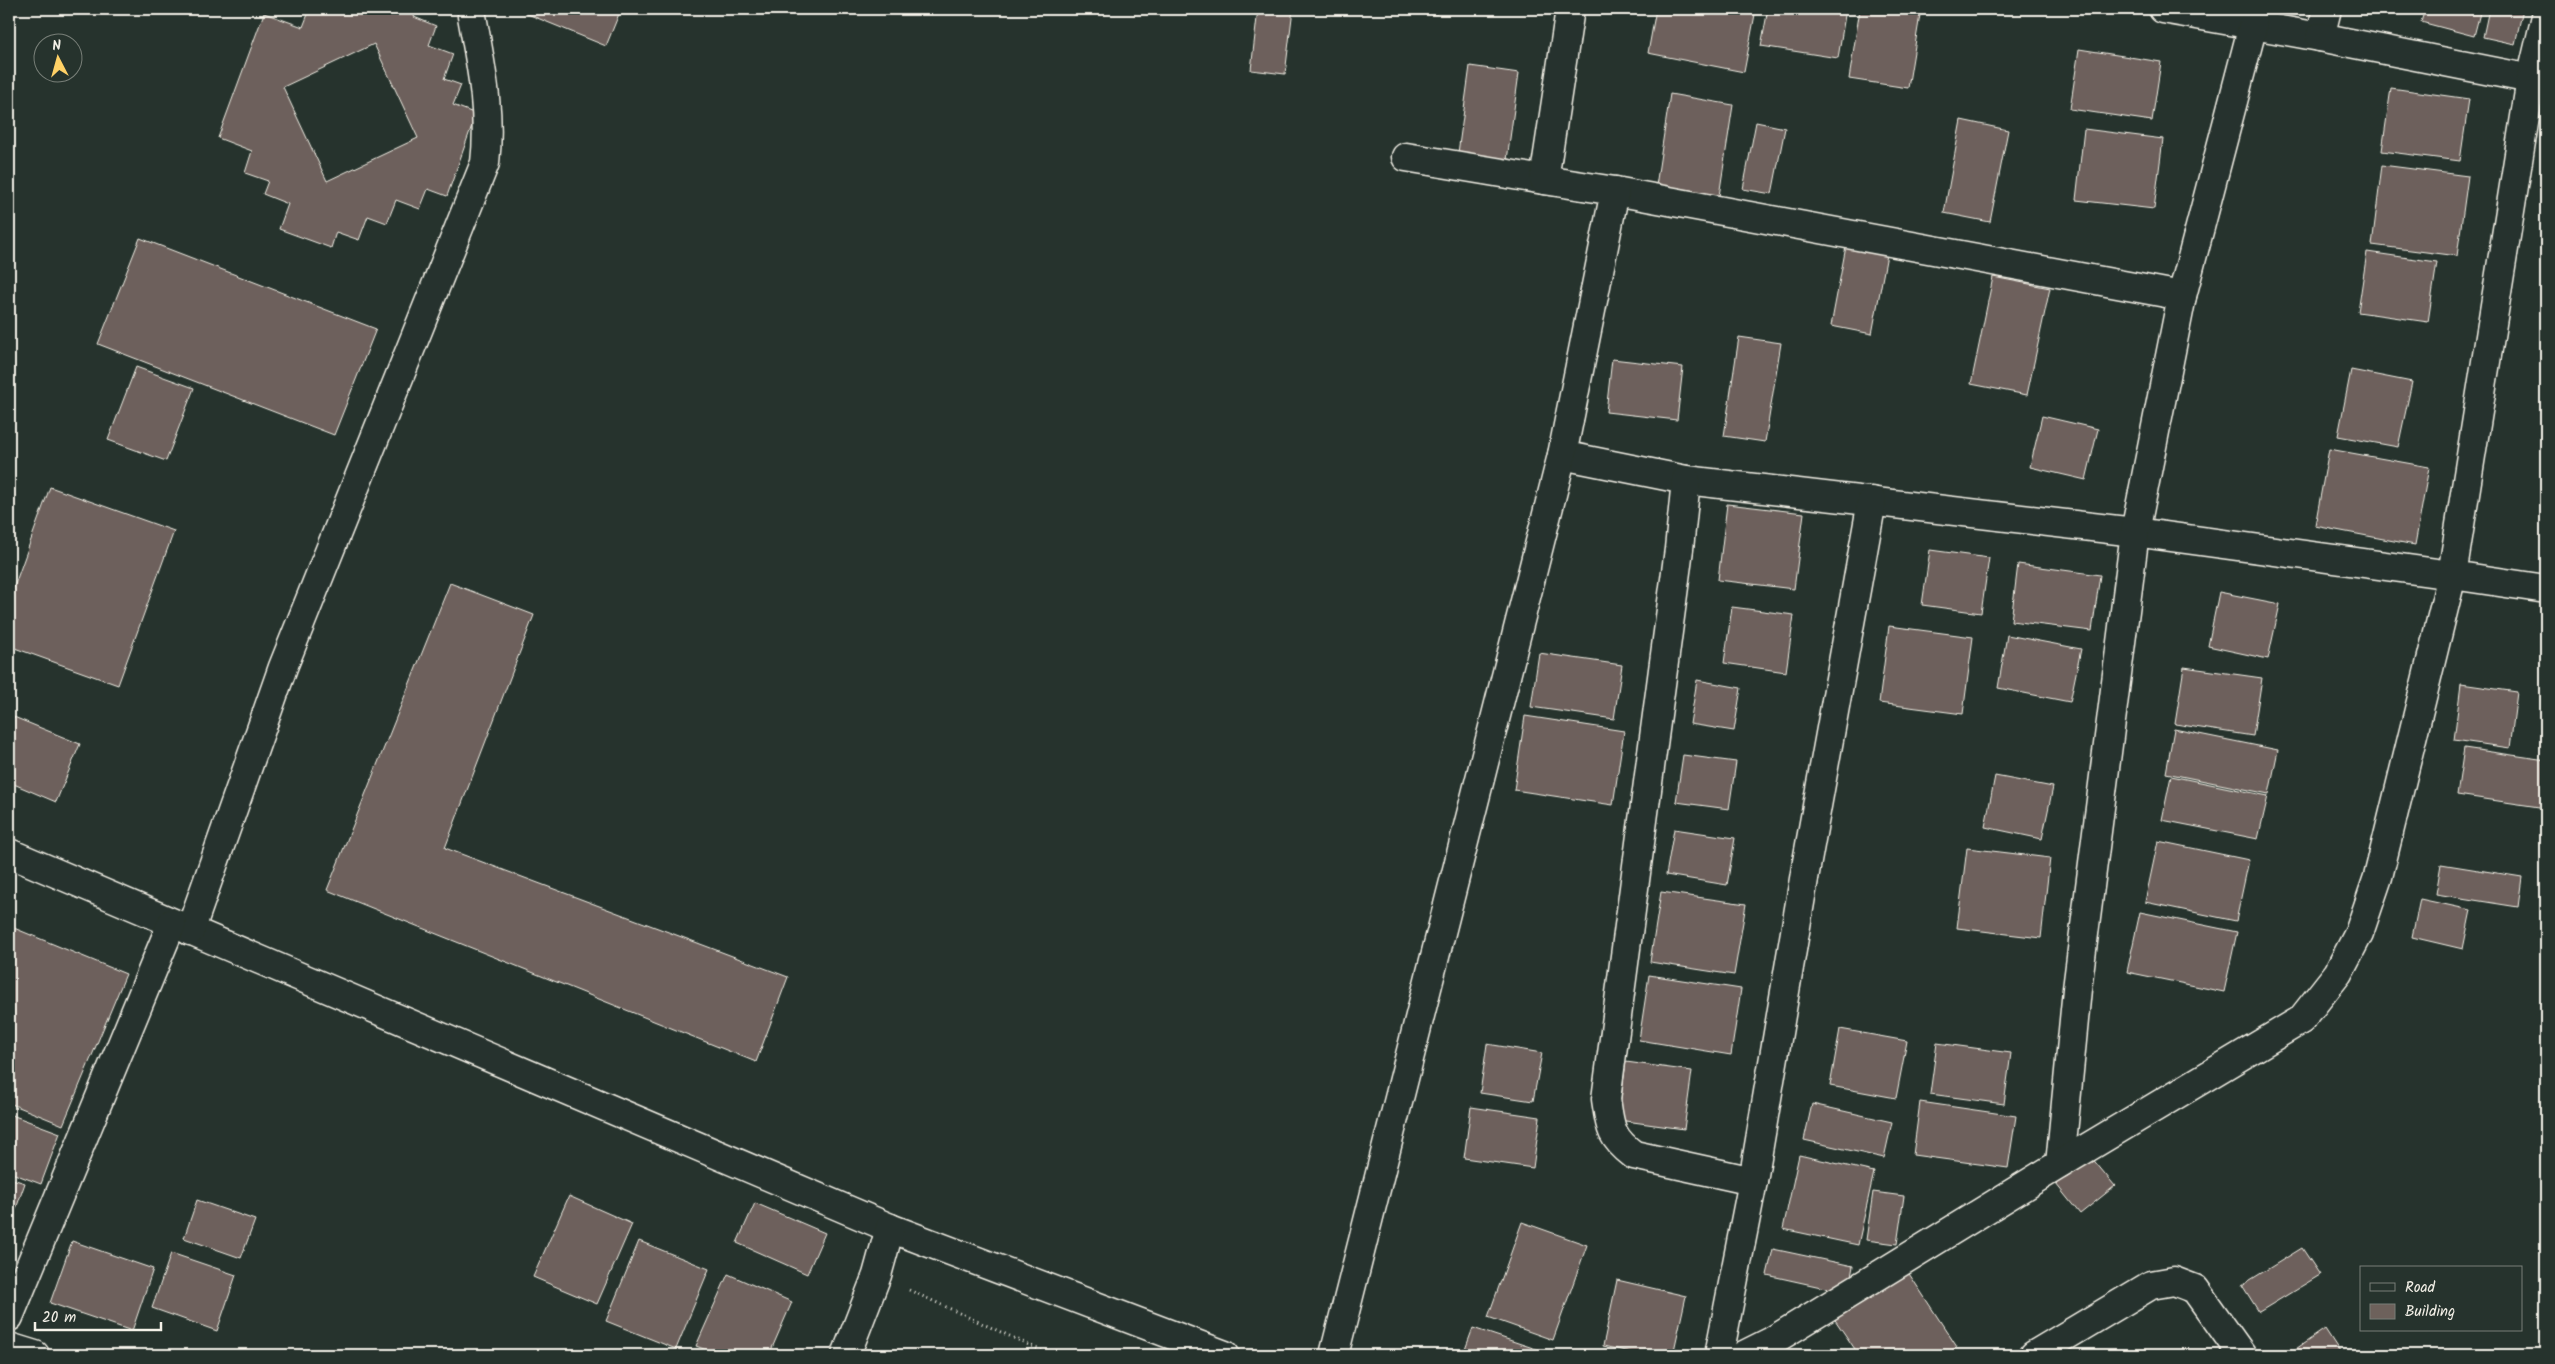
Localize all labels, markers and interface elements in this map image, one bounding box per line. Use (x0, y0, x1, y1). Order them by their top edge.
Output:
north arrow (32, 32, 82, 82)
text: N (51, 35, 62, 57)
legend (2360, 1266, 2522, 1332)
text: Road (2405, 1276, 2436, 1300)
scale bar (35, 1299, 161, 1331)
text: Building (2405, 1300, 2455, 1324)
text: 20 m (42, 1306, 76, 1330)

